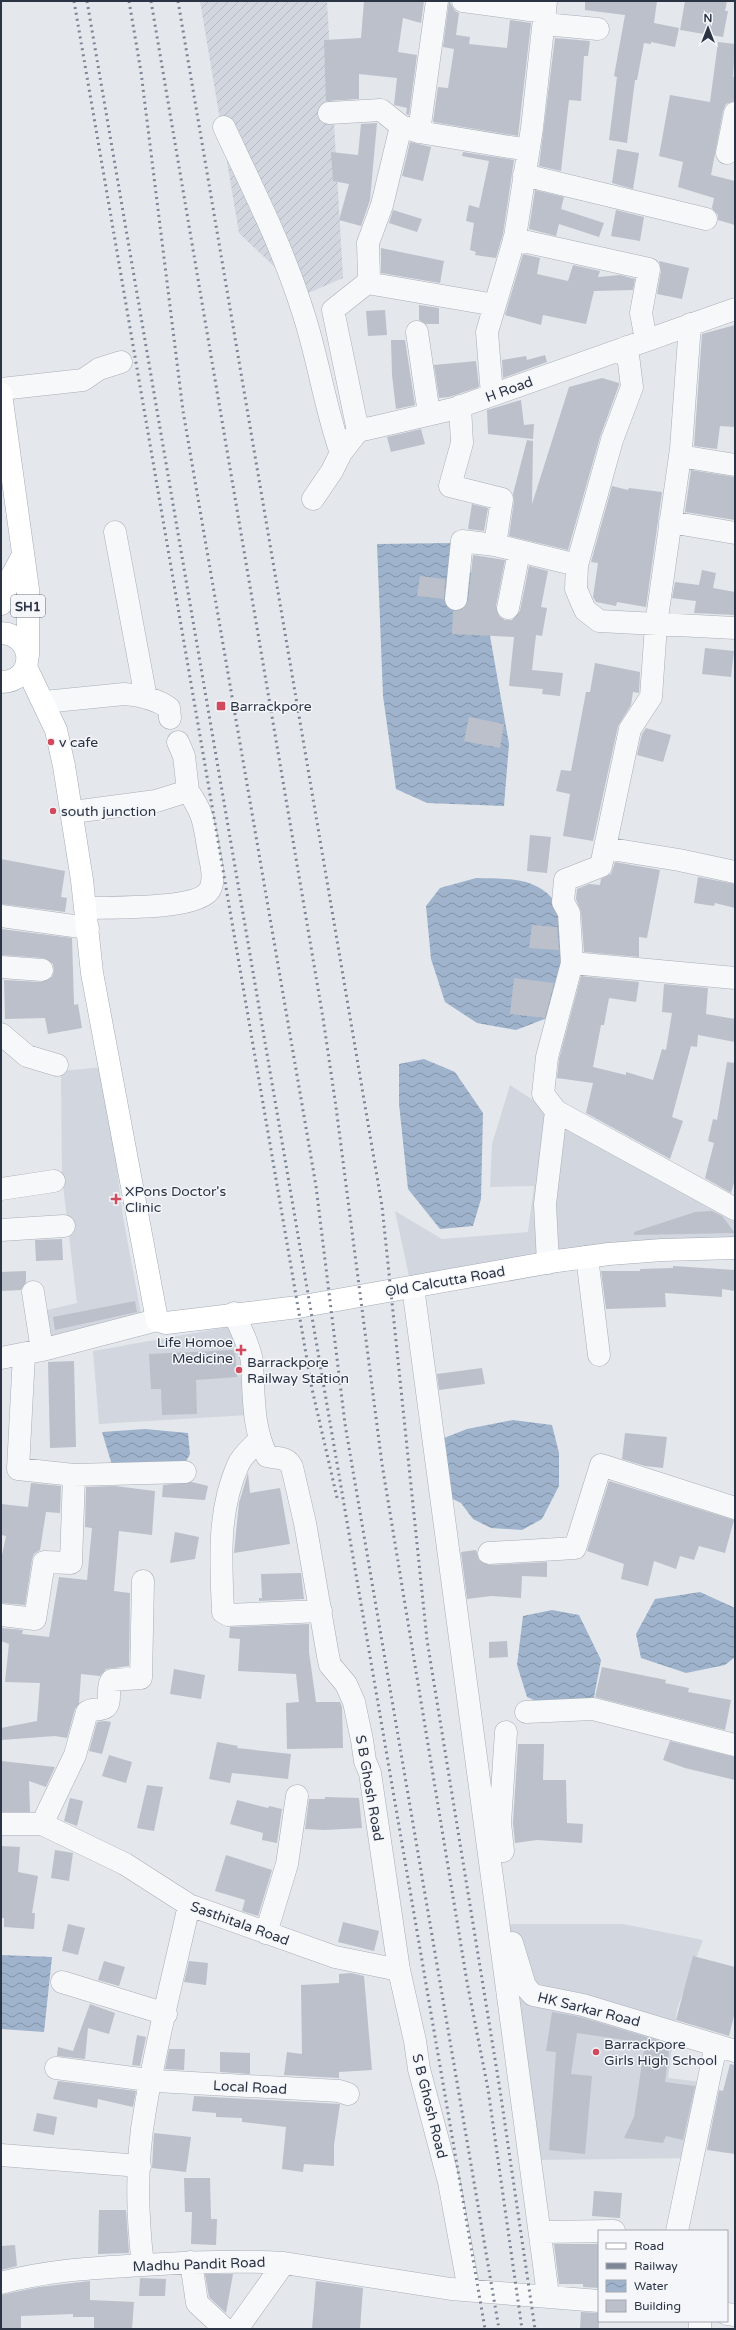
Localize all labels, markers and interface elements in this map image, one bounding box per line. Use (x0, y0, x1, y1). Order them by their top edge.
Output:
north arrow (688, 8, 728, 48)
text: N (704, 12, 712, 25)
street label: H Road (483, 373, 535, 406)
road number: SH1 (11, 595, 45, 617)
place label: Barrackpore (230, 698, 312, 715)
marker: Barrackpore (215, 700, 227, 712)
place label: v cafe (59, 734, 98, 751)
marker: v cafe (46, 737, 56, 747)
place label: south junction (61, 803, 156, 820)
marker: south junction (48, 806, 58, 816)
place label: XPons Doctor's Clinic (125, 1183, 226, 1216)
marker: XPons Doctor's Clinic (110, 1193, 122, 1205)
street label: Old Calcutta Road (384, 1263, 506, 1300)
place label: Life Homoe Medicine (157, 1334, 233, 1367)
marker: Life Homoe Medicine (236, 1345, 246, 1355)
place label: Barrackpore Railway Station (247, 1354, 349, 1387)
marker: Barrackpore Railway Station (234, 1365, 244, 1375)
street label: S B Ghosh Road (352, 1734, 387, 1842)
street label: Sasthitala Road (188, 1898, 292, 1949)
street label: HK Sarkar Road (536, 1989, 642, 2030)
place label: Barrackpore Girls High School (604, 2036, 717, 2069)
marker: Barrackpore Girls High School (591, 2047, 601, 2057)
street label: S B Ghosh Road (408, 2052, 451, 2160)
street label: Local Road (212, 2077, 287, 2098)
legend (598, 2230, 728, 2322)
text: Road (634, 2239, 664, 2253)
street label: Madhu Pandit Road (132, 2254, 266, 2275)
text: Railway (634, 2259, 678, 2273)
text: Water (634, 2279, 669, 2293)
text: Building (634, 2299, 681, 2313)

